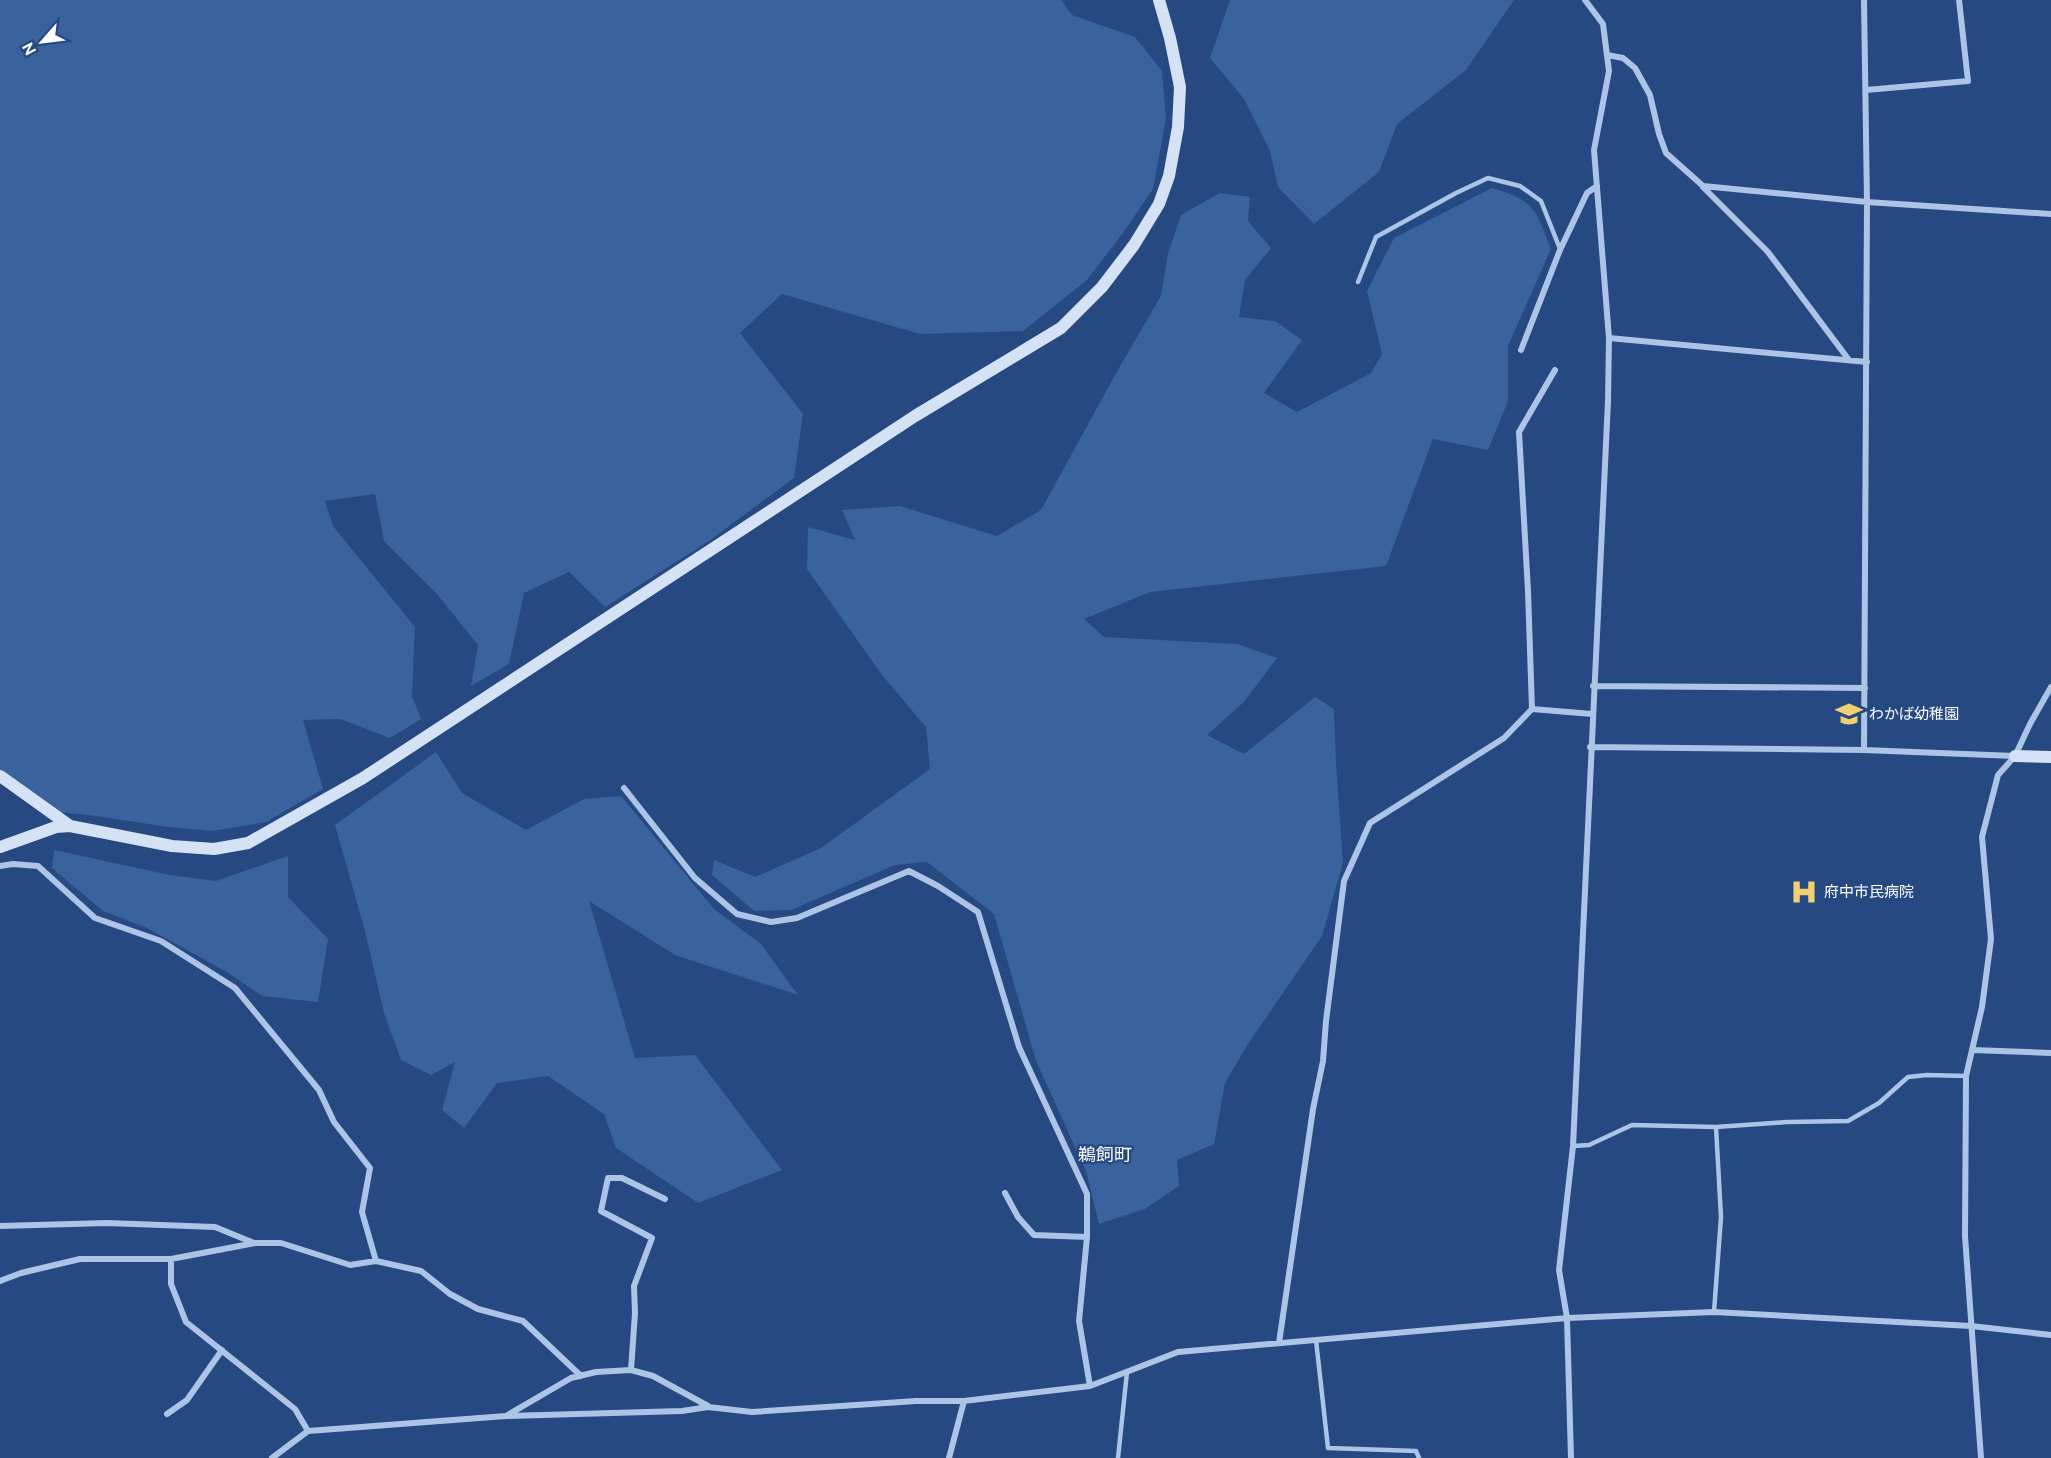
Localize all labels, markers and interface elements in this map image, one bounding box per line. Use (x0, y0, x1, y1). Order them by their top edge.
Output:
north arrow (12, 12, 72, 72)
text: N (18, 40, 40, 59)
school or university icon: わかば幼稚園 (1834, 699, 1864, 729)
place label: わかば幼稚園 (1869, 705, 1959, 722)
hospital icon: 府中市民病院 (1789, 877, 1819, 907)
place label: 府中市民病院 (1824, 883, 1914, 900)
district label: 鵜飼町 (1078, 1144, 1132, 1164)

